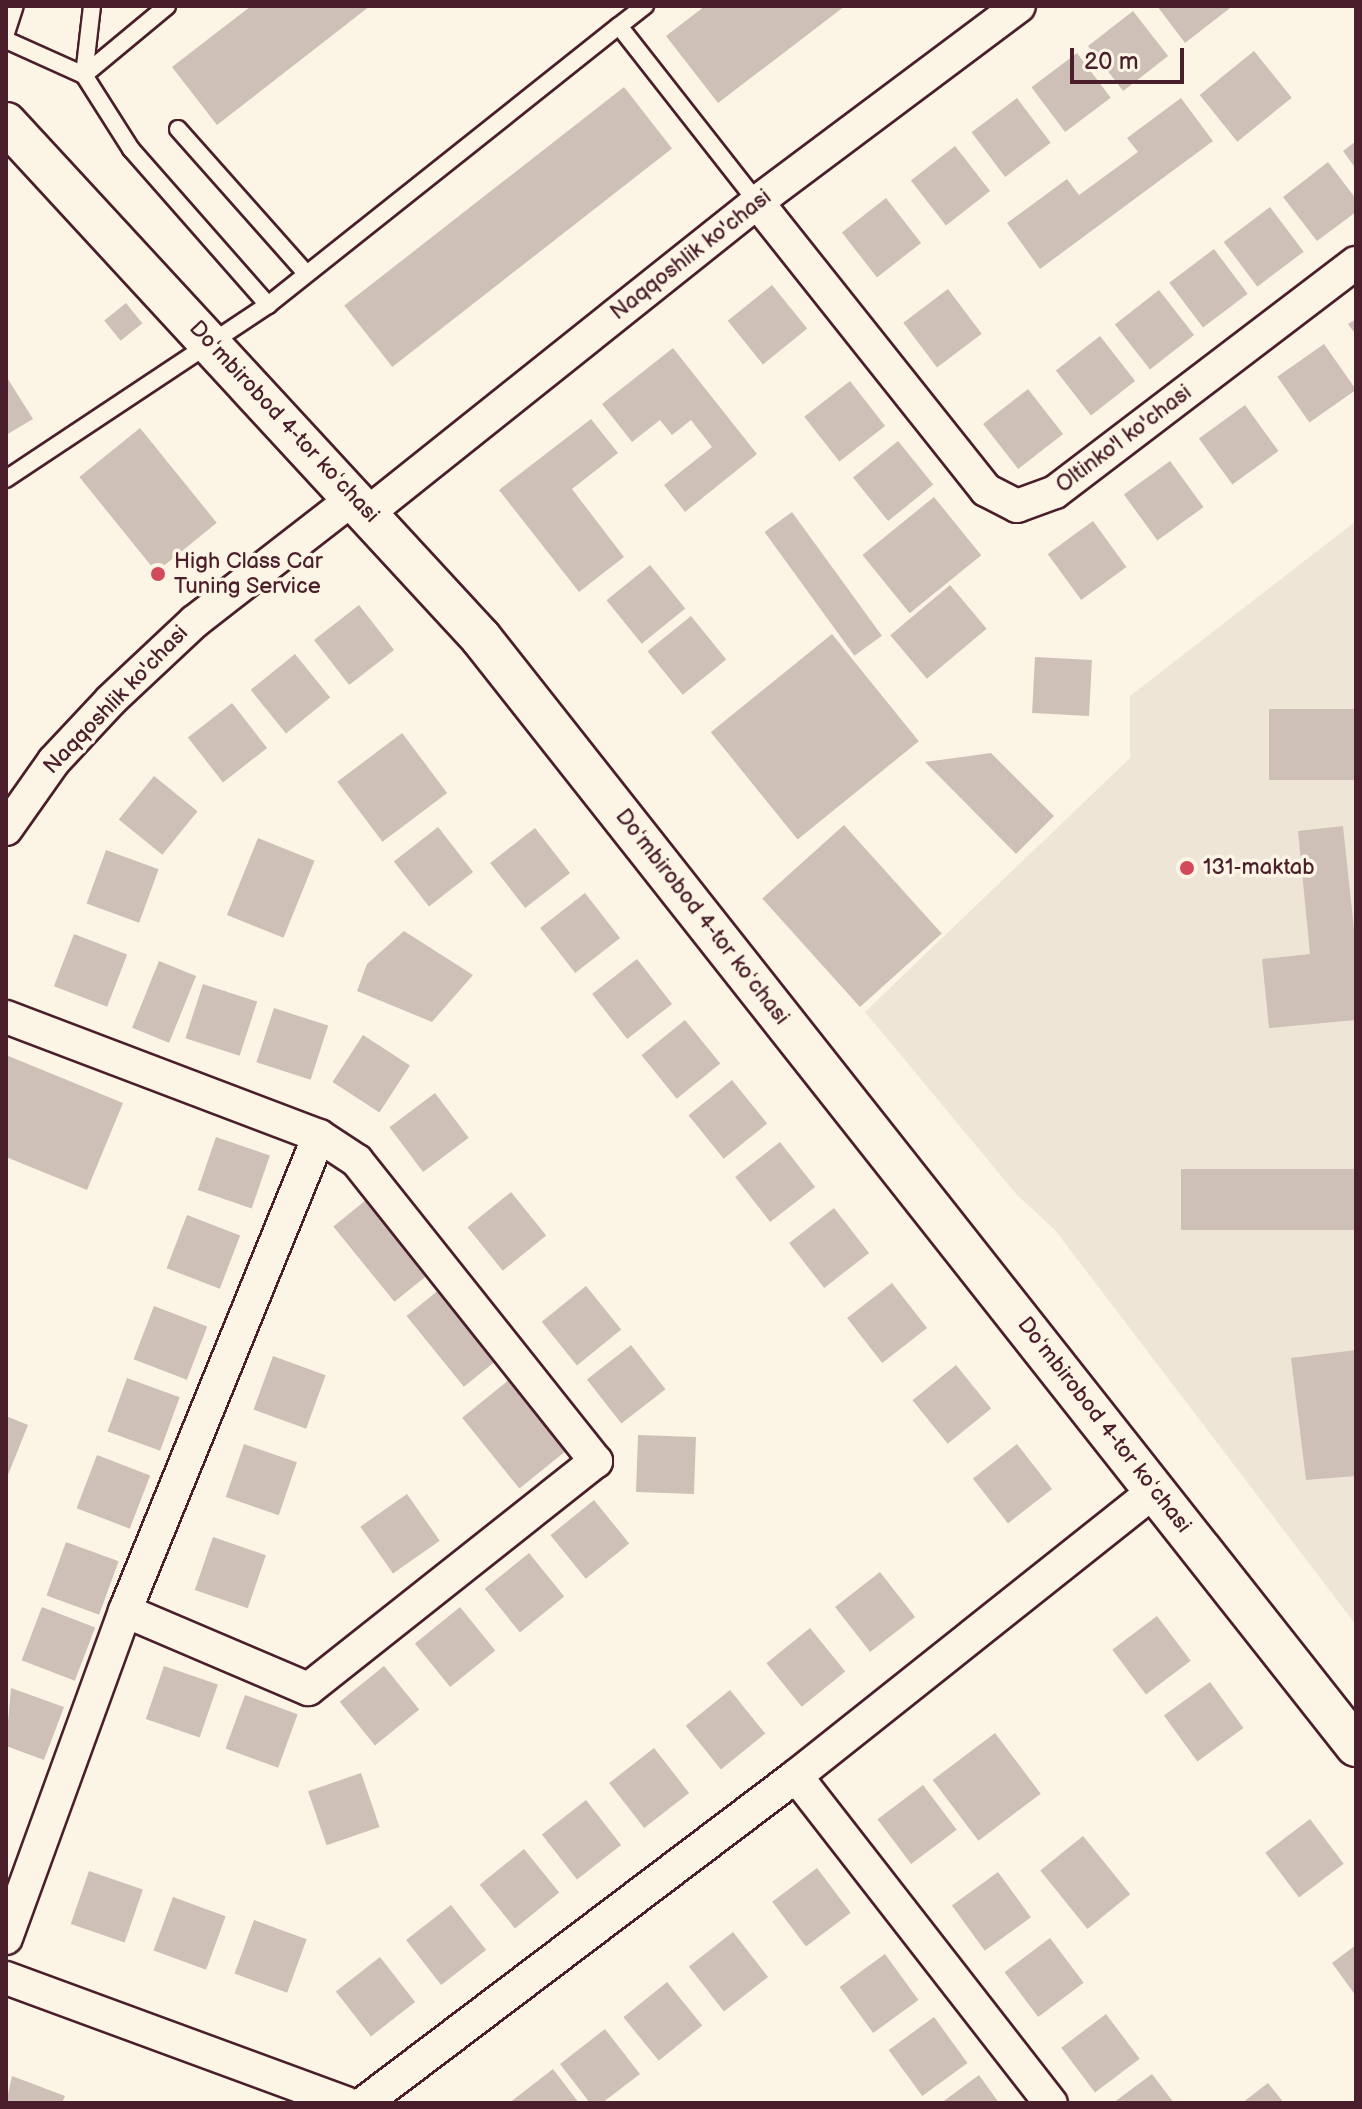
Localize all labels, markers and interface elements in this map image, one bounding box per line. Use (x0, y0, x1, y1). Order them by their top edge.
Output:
scale bar (1074, 32, 1188, 82)
text: 20 m (1084, 47, 1139, 76)
street label: Naqqoshlik ko'chasi (605, 184, 777, 326)
street label: Doʻmbirobod 4-tor koʻchasi (183, 316, 385, 528)
street label: Oltinko'l ko'chasi (1051, 379, 1197, 499)
place label: High Class Car Tuning Service (174, 548, 323, 600)
marker: High Class Car Tuning Service (149, 565, 167, 583)
street label: Naqqoshlik ko'chasi (38, 620, 194, 780)
street label: Doʻmbirobod 4-tor koʻchasi (610, 804, 794, 1030)
place label: 131-maktab (1203, 855, 1315, 881)
marker: 131-maktab (1178, 859, 1196, 877)
street label: Doʻmbirobod 4-tor koʻchasi (1012, 1312, 1196, 1538)

